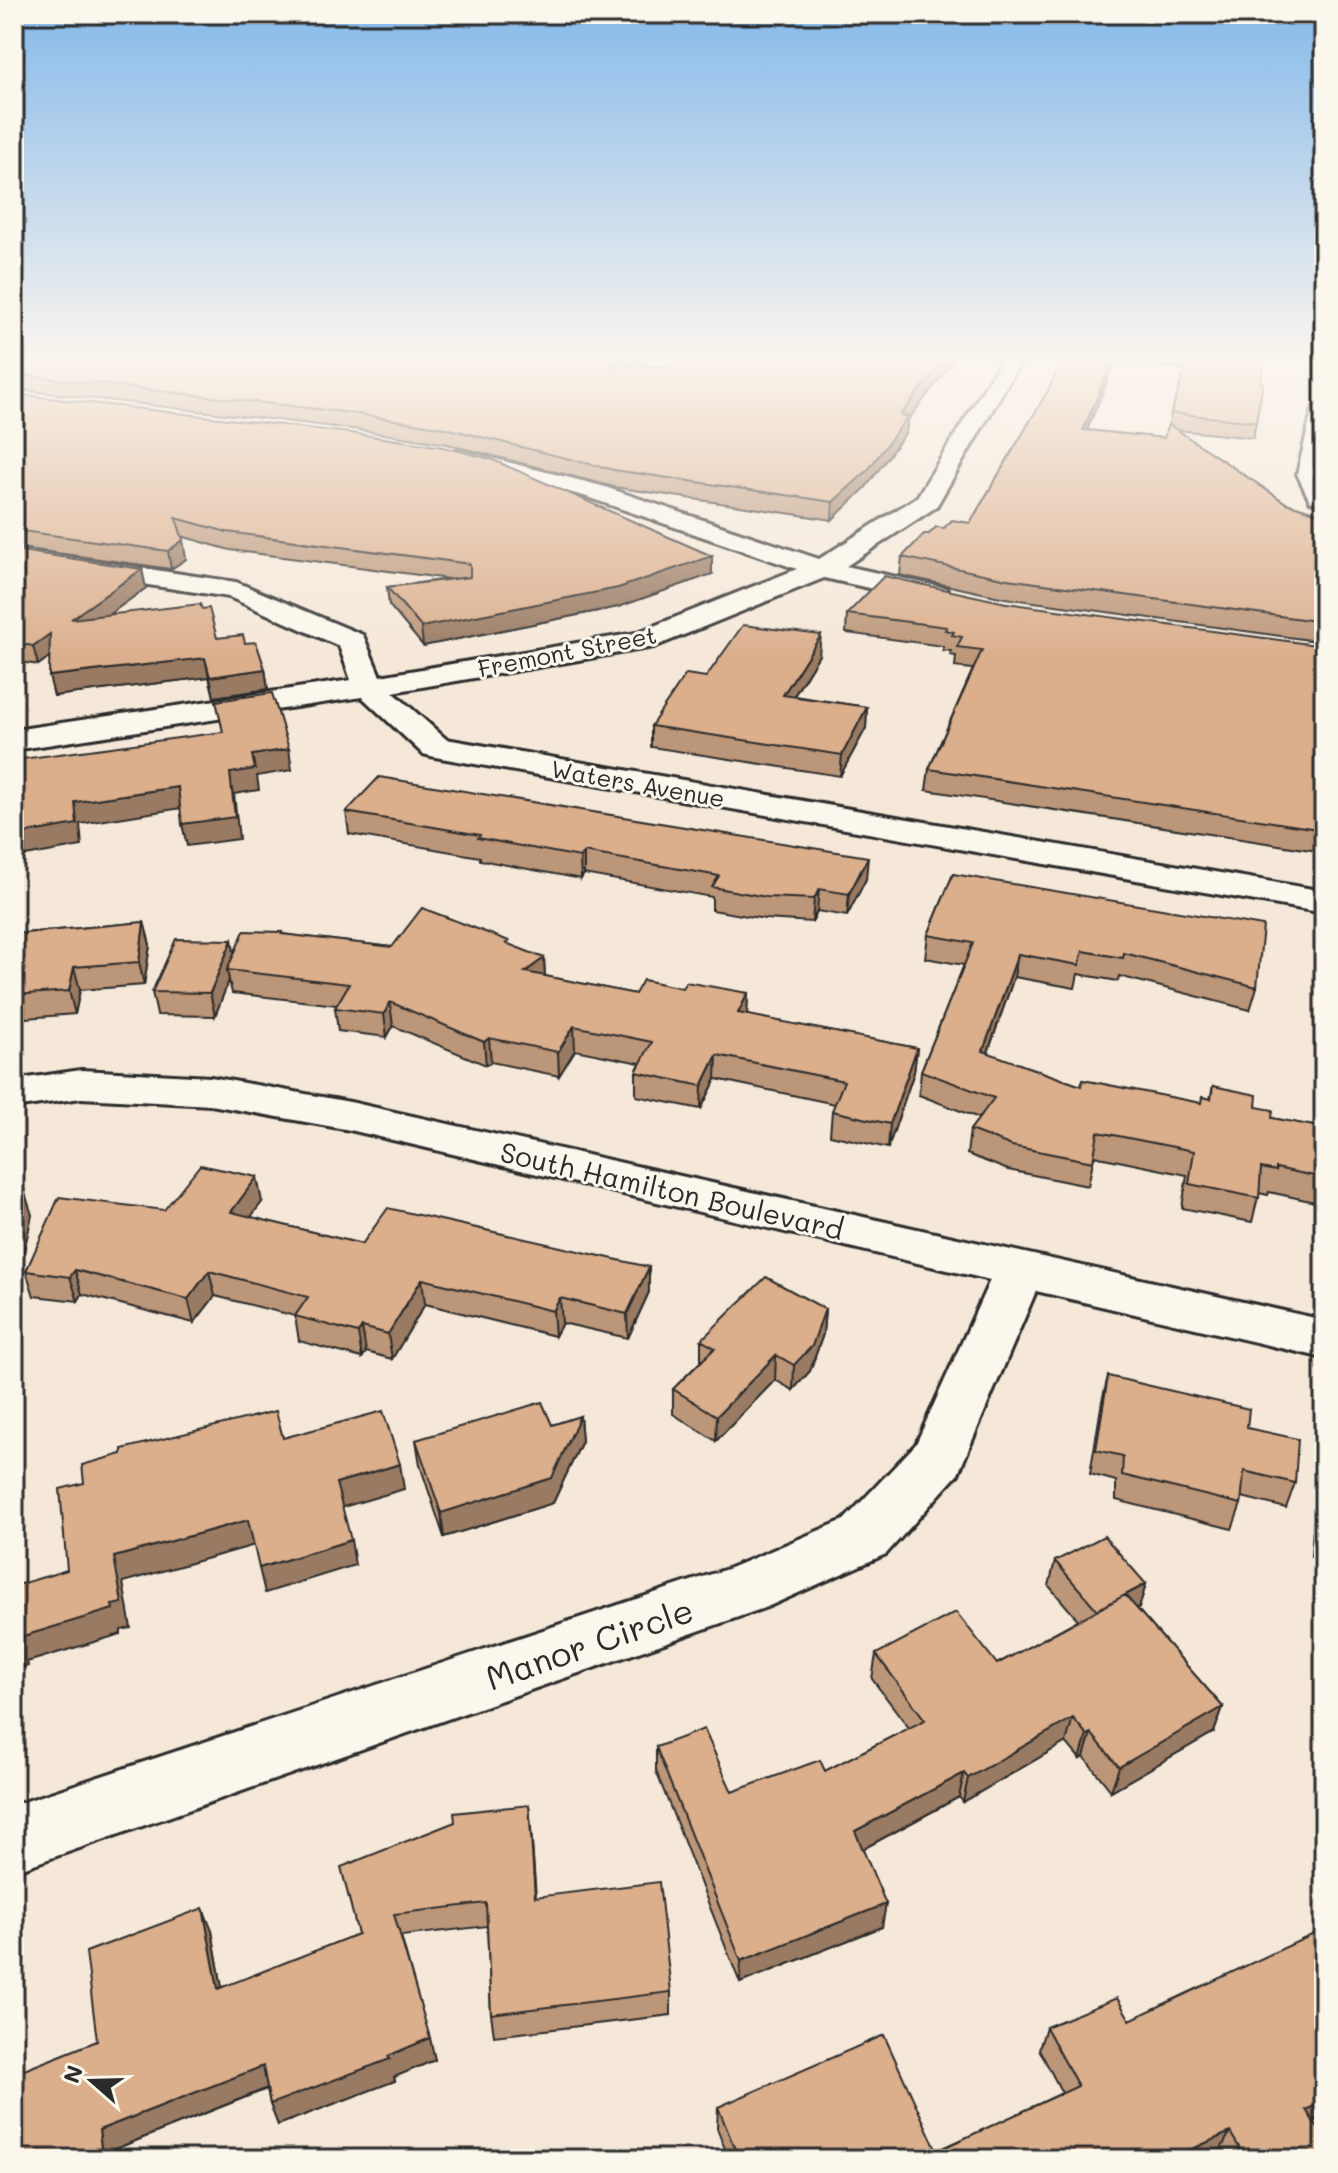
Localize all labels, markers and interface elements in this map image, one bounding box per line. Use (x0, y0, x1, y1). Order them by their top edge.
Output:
street label: Fremont Street (475, 618, 659, 684)
street label: Waters Avenue (549, 752, 727, 814)
street label: South Hamilton Boulevard (497, 1133, 847, 1247)
street label: Manor Circle (479, 1586, 699, 1700)
north arrow (52, 2041, 132, 2121)
text: N (56, 2061, 89, 2087)

